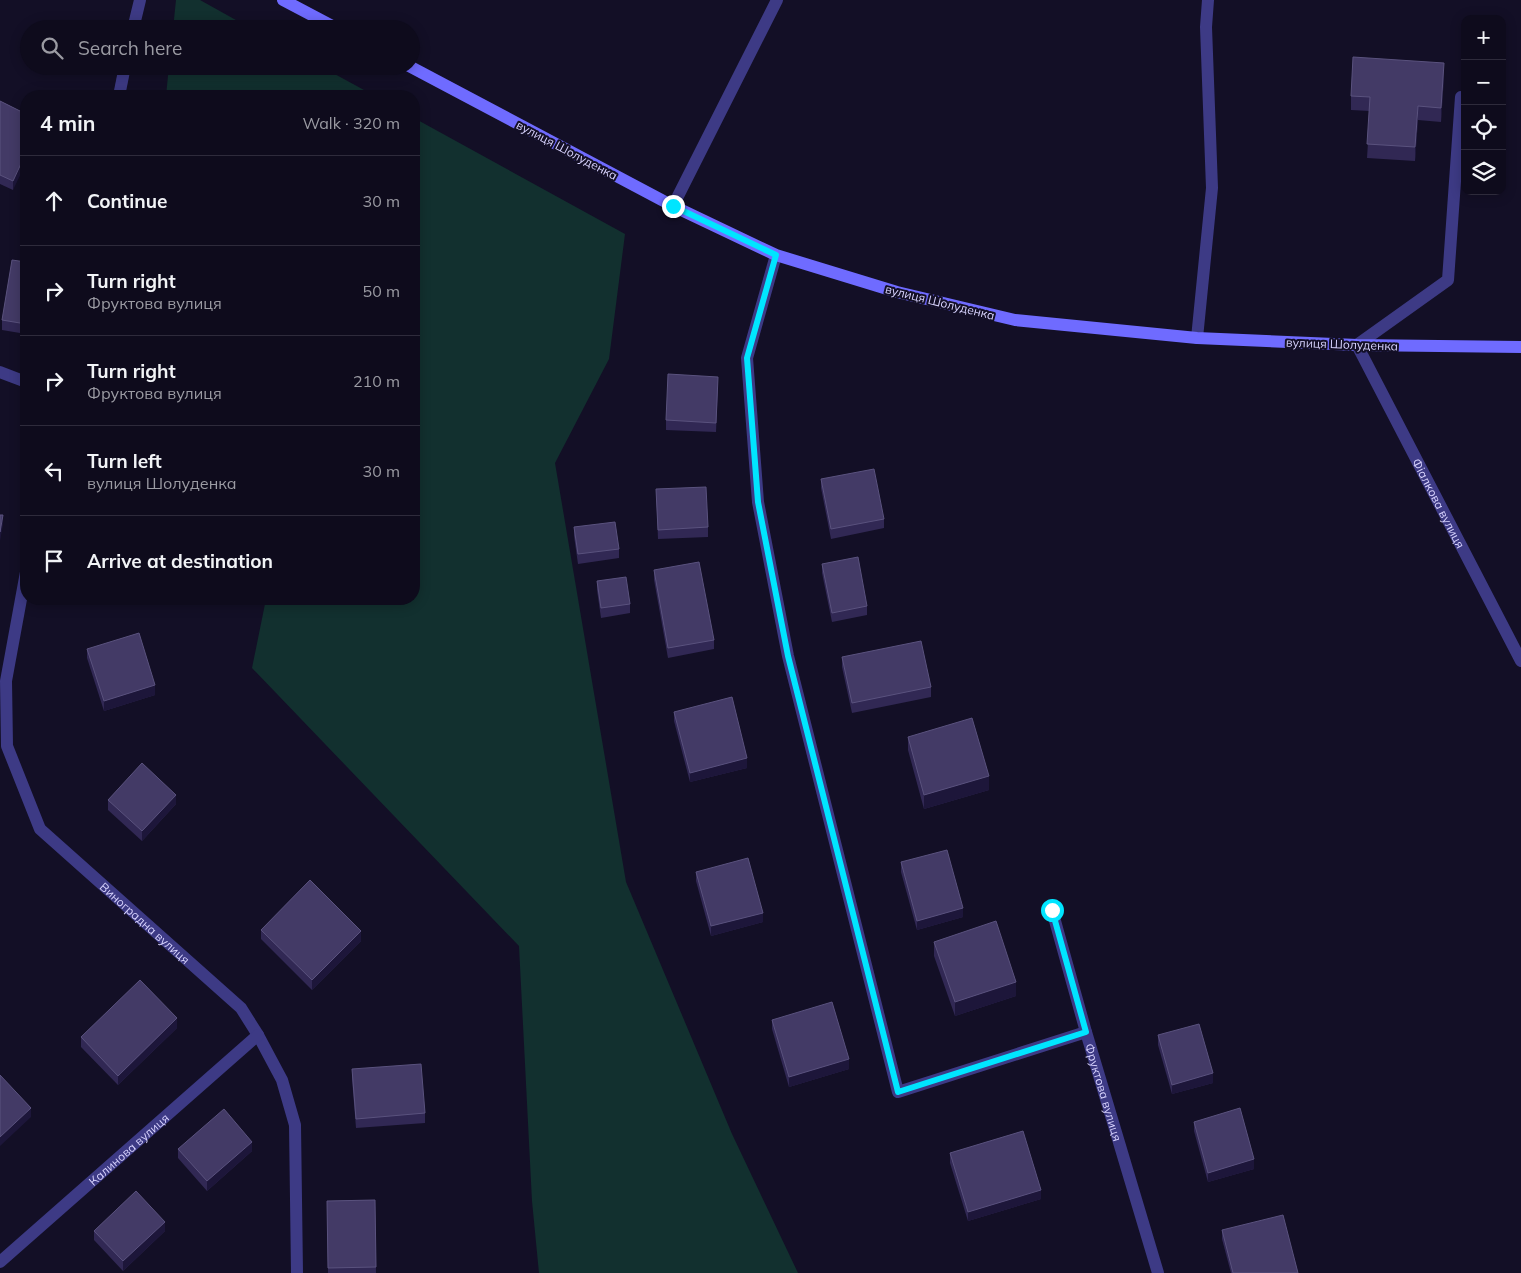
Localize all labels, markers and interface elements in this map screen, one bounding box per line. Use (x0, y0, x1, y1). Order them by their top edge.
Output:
map controls (1461, 15, 1506, 195)
button: + (1461, 15, 1506, 60)
search box (20, 20, 420, 75)
icon: search (38, 34, 66, 62)
text: Search here (78, 36, 182, 60)
button: − (1461, 60, 1506, 105)
button: locate (1461, 105, 1506, 150)
text: 4 min (40, 110, 95, 136)
text: Walk · 320 m (302, 113, 400, 133)
street label: вулиця Шолуденка (514, 117, 620, 183)
button: layers (1461, 150, 1506, 195)
icon: ahead (40, 187, 68, 215)
text: Continue (87, 189, 167, 213)
text: 30 m (363, 191, 400, 211)
route end (662, 195, 685, 218)
text: Turn right (87, 269, 176, 293)
icon: right (40, 277, 68, 305)
text: 50 m (363, 281, 400, 301)
street label: вулиця Шолуденка (884, 281, 996, 323)
text: Фруктова вулиця (87, 293, 222, 313)
street label: вулиця Шолуденка (1286, 335, 1398, 353)
text: Turn right (87, 359, 176, 383)
icon: right (40, 367, 68, 395)
text: 210 m (353, 371, 400, 391)
text: Фруктова вулиця (87, 383, 222, 403)
text: Turn left (87, 449, 162, 473)
street label: Фіалкова вулиця (1409, 455, 1469, 551)
icon: left (40, 457, 68, 485)
text: 30 m (363, 461, 400, 481)
text: вулиця Шолуденка (87, 473, 237, 493)
icon: arrive (40, 547, 68, 575)
text: Arrive at destination (87, 549, 273, 573)
street label: Виноградна вулиця (97, 879, 193, 967)
route start (1041, 899, 1064, 922)
street label: Фруктова вулиця (1082, 1041, 1126, 1143)
street label: Калинова вулиця (85, 1110, 172, 1188)

